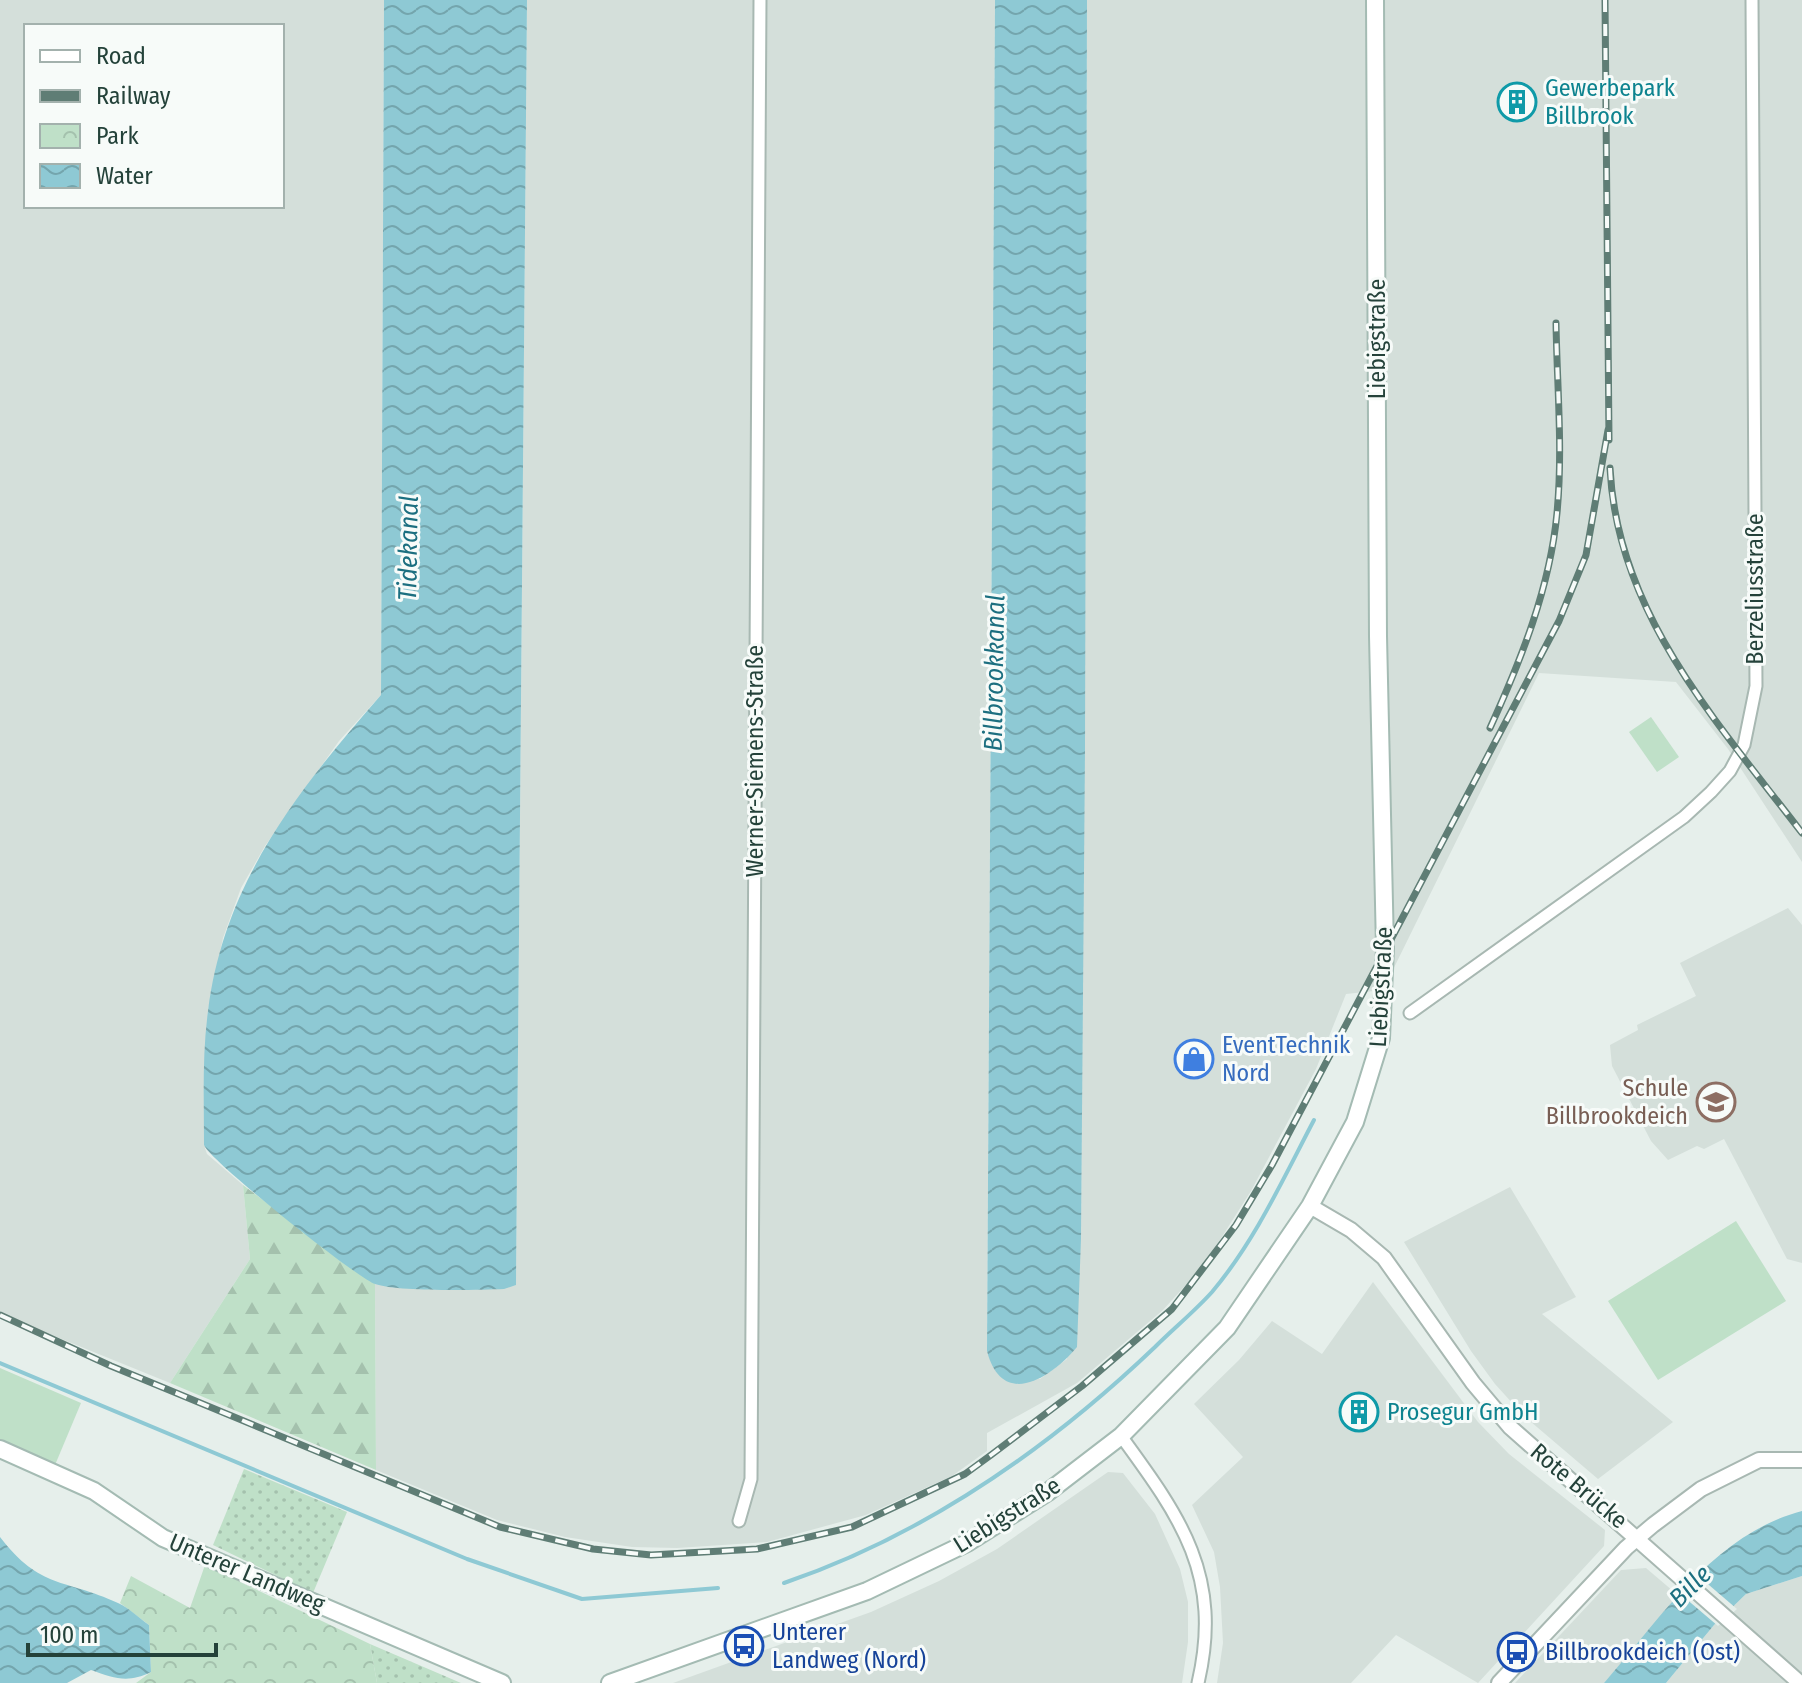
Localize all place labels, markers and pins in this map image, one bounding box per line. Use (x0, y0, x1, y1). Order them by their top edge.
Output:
place label: Gewerbepark Billbrook (1545, 74, 1676, 130)
building icon: Gewerbepark Billbrook (1496, 81, 1538, 123)
place label: EventTechnik Nord (1222, 1031, 1351, 1087)
shop icon: EventTechnik Nord (1173, 1038, 1215, 1080)
place label: Schule Billbrookdeich (1546, 1074, 1688, 1130)
school or university icon: Schule Billbrookdeich (1695, 1081, 1737, 1123)
building icon: Prosegur GmbH (1338, 1391, 1380, 1433)
place label: Prosegur GmbH (1387, 1398, 1539, 1426)
place label: Unterer Landweg (Nord) (772, 1618, 926, 1674)
bus stop icon: Unterer Landweg (Nord) (723, 1625, 765, 1667)
bus stop icon: Billbrookdeich (Ost) (1496, 1631, 1538, 1673)
place label: Billbrookdeich (Ost) (1545, 1638, 1740, 1666)

